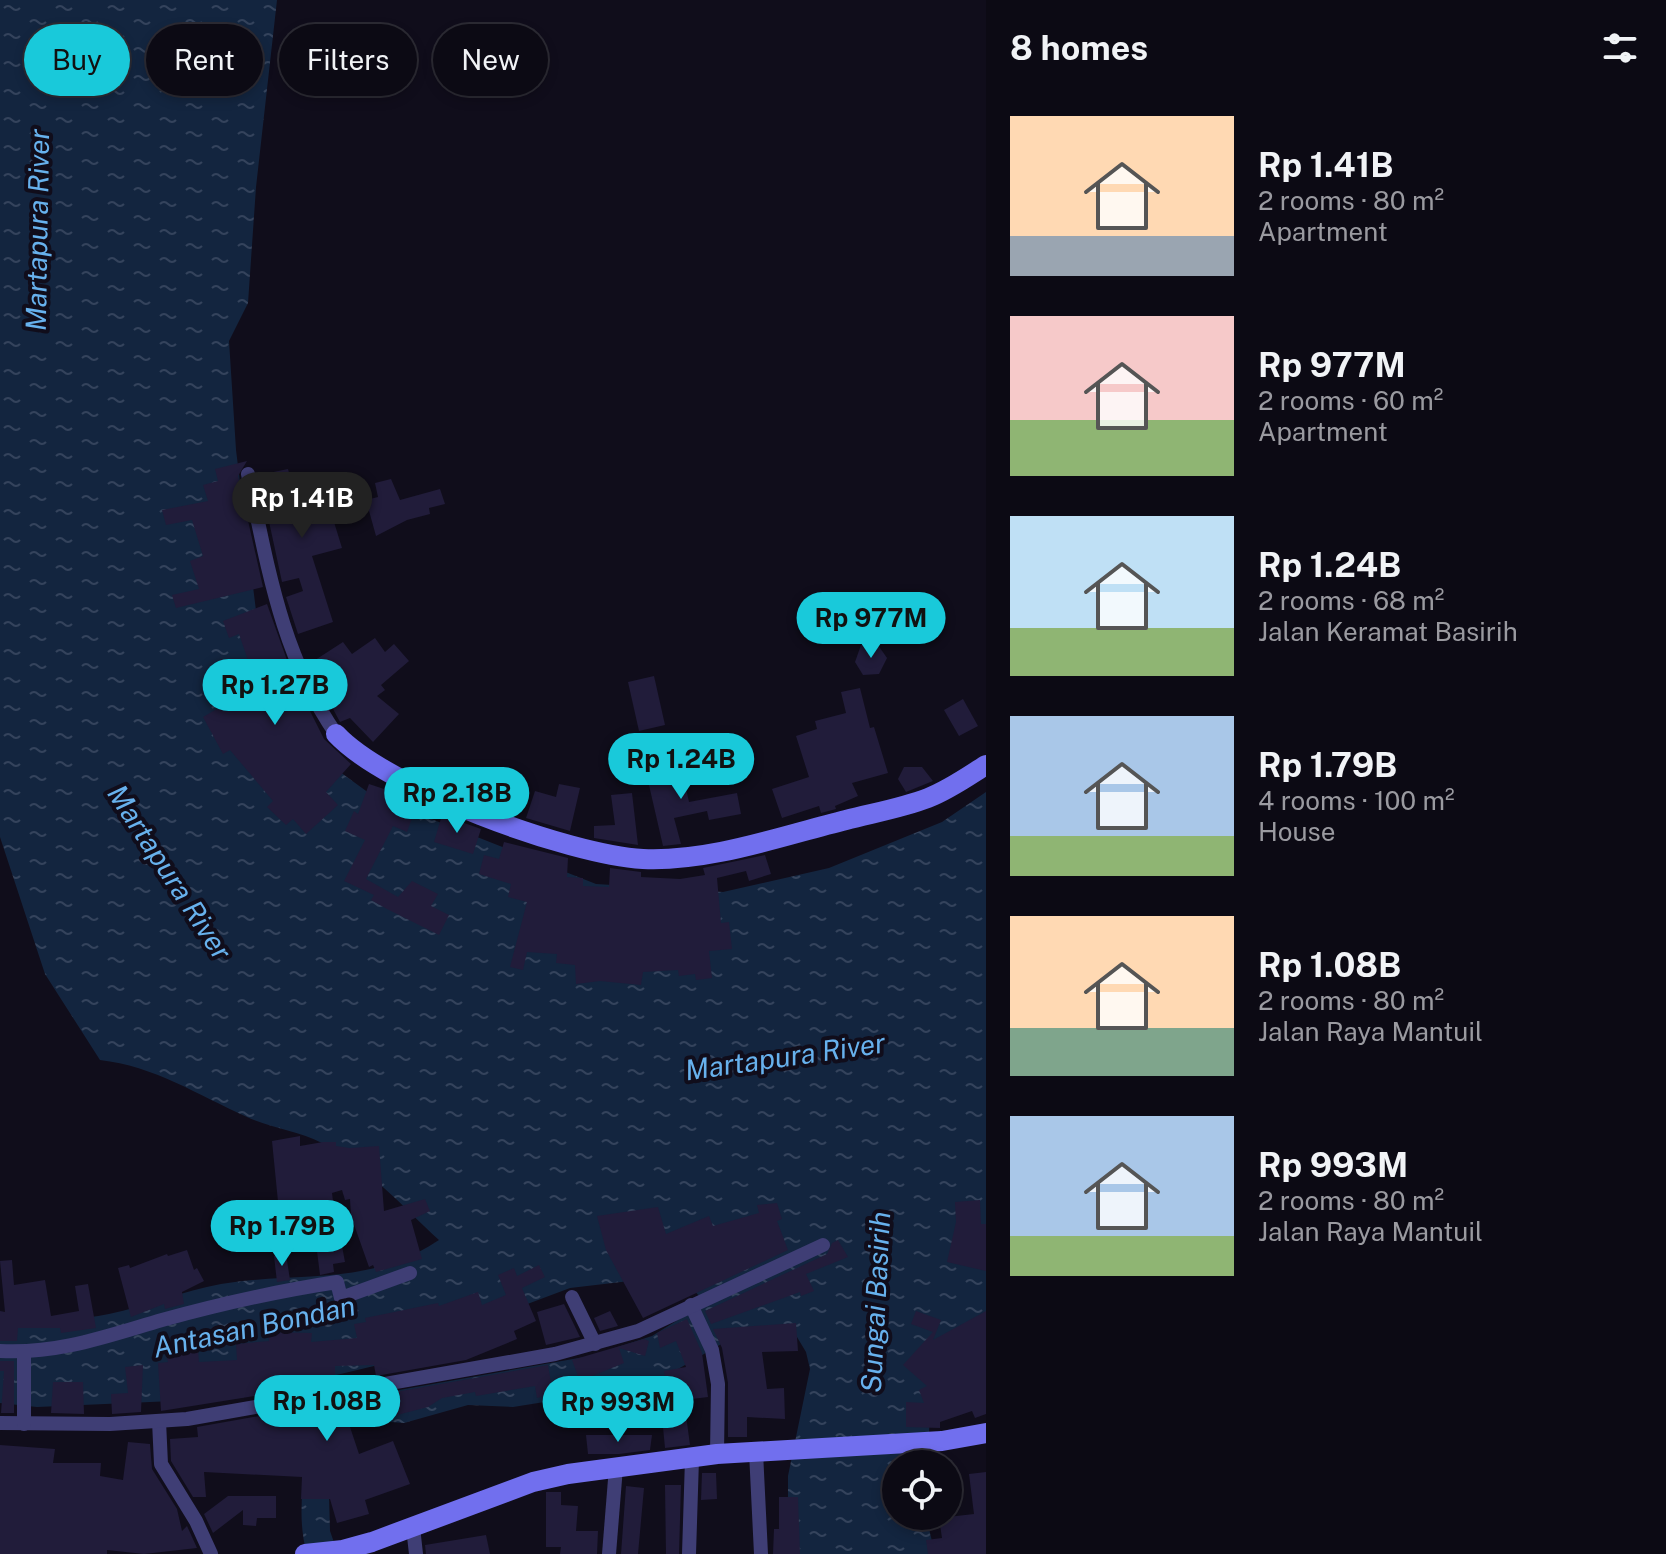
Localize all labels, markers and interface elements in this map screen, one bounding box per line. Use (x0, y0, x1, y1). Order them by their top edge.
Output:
chip: Buy (24, 24, 130, 96)
chip: Rent (146, 24, 263, 96)
chip: Filters (279, 24, 417, 96)
chip: New (433, 24, 548, 96)
icon: filters (1598, 26, 1642, 70)
text: 8 homes (1010, 28, 1148, 68)
water label: Martapura River (19, 128, 55, 331)
text: Rp 1.41B (1258, 145, 1394, 185)
icon: home (1074, 148, 1170, 244)
text: 2 rooms · 80 m² (1258, 185, 1444, 216)
text: Apartment (1258, 216, 1388, 247)
text: Rp 977M (1258, 345, 1406, 385)
icon: home (1074, 348, 1170, 444)
text: 2 rooms · 60 m² (1258, 385, 1443, 416)
text: Apartment (1258, 416, 1388, 447)
pin: Rp 1.41B (219, 472, 385, 540)
text: Rp 1.41B (250, 482, 354, 513)
text: Rp 1.24B (1258, 545, 1401, 585)
icon: home (1074, 548, 1170, 644)
text: 2 rooms · 68 m² (1258, 585, 1444, 616)
pin: Rp 977M (797, 592, 945, 660)
text: Rp 977M (815, 602, 927, 633)
text: Jalan Keramat Basirih (1258, 616, 1518, 647)
pin: Rp 1.27B (192, 659, 358, 727)
text: Rp 1.27B (221, 669, 329, 700)
pin: Rp 1.24B (598, 733, 764, 801)
text: Rp 1.24B (626, 743, 736, 774)
text: Rp 1.79B (1258, 745, 1397, 785)
icon: home (1074, 748, 1170, 844)
pin: Rp 2.18B (374, 767, 540, 835)
text: Rp 2.18B (402, 777, 512, 808)
water label: Martapura River (101, 778, 239, 966)
text: 4 rooms · 100 m² (1258, 785, 1454, 816)
text: House (1258, 816, 1335, 847)
text: Rp 1.08B (1258, 945, 1401, 985)
icon: home (1074, 948, 1170, 1044)
text: 2 rooms · 80 m² (1258, 985, 1444, 1016)
text: Jalan Raya Mantuil (1258, 1016, 1483, 1047)
water label: Martapura River (683, 1026, 888, 1086)
text: Rp 993M (1258, 1145, 1408, 1185)
icon: home (1074, 1148, 1170, 1244)
text: 2 rooms · 80 m² (1258, 1185, 1444, 1216)
pin: Rp 1.79B (199, 1200, 365, 1268)
text: Rp 1.79B (229, 1210, 335, 1241)
water label: Sungai Basirih (854, 1210, 896, 1394)
text: Jalan Raya Mantuil (1258, 1216, 1483, 1247)
water label: Antasan Bondan (150, 1288, 358, 1364)
pin: Rp 1.08B (244, 1375, 410, 1443)
pin: Rp 993M (544, 1376, 692, 1444)
text: Rp 1.08B (272, 1385, 382, 1416)
text: Rp 993M (561, 1386, 675, 1417)
map controls (882, 1450, 962, 1530)
button: locate (882, 1450, 962, 1530)

